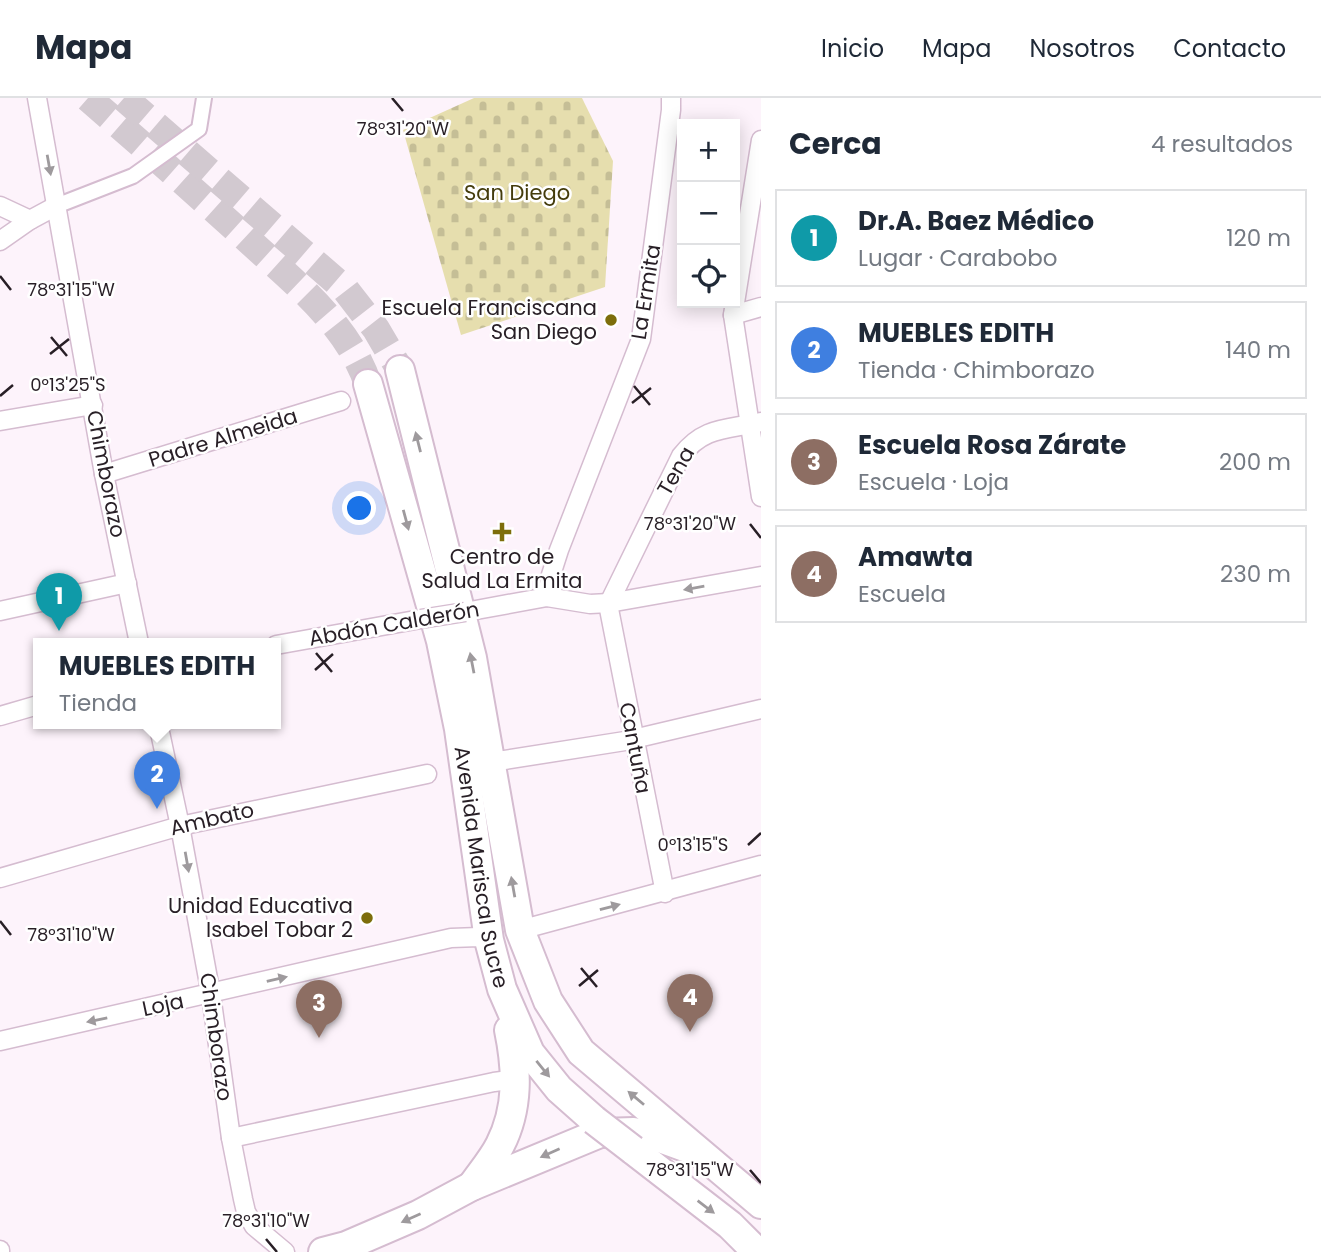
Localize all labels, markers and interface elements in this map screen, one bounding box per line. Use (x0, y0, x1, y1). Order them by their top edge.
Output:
text: Mapa (35, 24, 133, 71)
text: Inicio (821, 32, 884, 65)
text: Mapa (922, 32, 991, 65)
text: Nosotros (1029, 32, 1135, 65)
text: Contacto (1173, 32, 1286, 65)
text: 78°31'20"W (357, 116, 450, 141)
map controls (677, 119, 740, 308)
button: + (677, 119, 740, 182)
text: Cerca (789, 122, 882, 165)
text: 4 resultados (1151, 128, 1293, 160)
one-way arrow (44, 154, 55, 176)
park label: San Diego (464, 178, 570, 207)
button: − (677, 182, 740, 245)
text: Dr.A. Baez Médico (858, 203, 1094, 239)
text: 1 (810, 222, 818, 254)
text: 120 m (1226, 222, 1291, 254)
street label: La Ermita (624, 242, 667, 342)
text: Lugar · Carabobo (858, 242, 1057, 274)
button: locate (677, 245, 740, 308)
text: 78°31'15"W (27, 277, 115, 302)
place label: Escuela Franciscana San Diego (382, 293, 597, 346)
marker: Escuela Franciscana San Diego (603, 312, 619, 328)
text: MUEBLES EDITH (858, 315, 1054, 351)
text: 2 (807, 334, 821, 366)
text: 140 m (1225, 334, 1291, 366)
text: Tienda · Chimborazo (858, 354, 1095, 386)
text: 0°13'25"S (30, 372, 106, 397)
street label: Padre Almeida (145, 401, 301, 474)
street label: Chimborazo (80, 408, 133, 540)
text: Escuela Rosa Zárate (858, 427, 1126, 463)
one-way arrow (412, 431, 423, 453)
street label: Tena (650, 441, 701, 501)
text: 3 (807, 446, 821, 478)
text: 200 m (1219, 446, 1291, 478)
text: Escuela · Loja (858, 466, 1009, 498)
your location (342, 491, 376, 525)
one-way arrow (402, 510, 412, 531)
text: 78°31'20"W (644, 511, 737, 536)
marker: Centro de Salud La Ermita (492, 522, 512, 542)
text: Amawta (858, 539, 973, 575)
place label: Centro de Salud La Ermita (421, 542, 583, 595)
text: 4 (806, 558, 822, 590)
text: 230 m (1220, 558, 1291, 590)
pin: 1 (36, 573, 82, 631)
text: Escuela (858, 578, 946, 610)
one-way arrow (683, 583, 705, 594)
street label: Abdón Calderón (306, 594, 481, 653)
popup (33, 638, 281, 729)
text: MUEBLES EDITH (59, 648, 255, 684)
one-way arrow (467, 652, 478, 674)
text: Tienda (59, 687, 137, 719)
street label: Cantuña (612, 700, 659, 796)
street label: Avenida Mariscal Sucre (448, 744, 516, 991)
pin: 2 (134, 751, 180, 809)
street label: Ambato (167, 795, 257, 842)
text: 0°13'15"S (658, 832, 728, 857)
one-way arrow (182, 851, 193, 873)
one-way arrow (507, 876, 518, 898)
place label: Unidad Educativa Isabel Tobar 2 (168, 891, 353, 944)
one-way arrow (599, 901, 621, 912)
marker: Unidad Educativa Isabel Tobar 2 (359, 910, 375, 926)
text: 78°31'10"W (27, 922, 115, 947)
street label: Chimborazo (193, 971, 240, 1103)
one-way arrow (267, 973, 289, 984)
pin: 4 (667, 974, 713, 1032)
pin: 3 (296, 980, 342, 1038)
street label: Loja (139, 986, 186, 1023)
one-way arrow (86, 1015, 108, 1026)
one-way arrow (535, 1061, 550, 1078)
one-way arrow (627, 1091, 644, 1106)
one-way arrow (540, 1147, 560, 1159)
text: 78°31'15"W (646, 1157, 734, 1182)
one-way arrow (697, 1199, 715, 1214)
text: 78°31'10"W (222, 1208, 310, 1233)
one-way arrow (401, 1213, 422, 1224)

